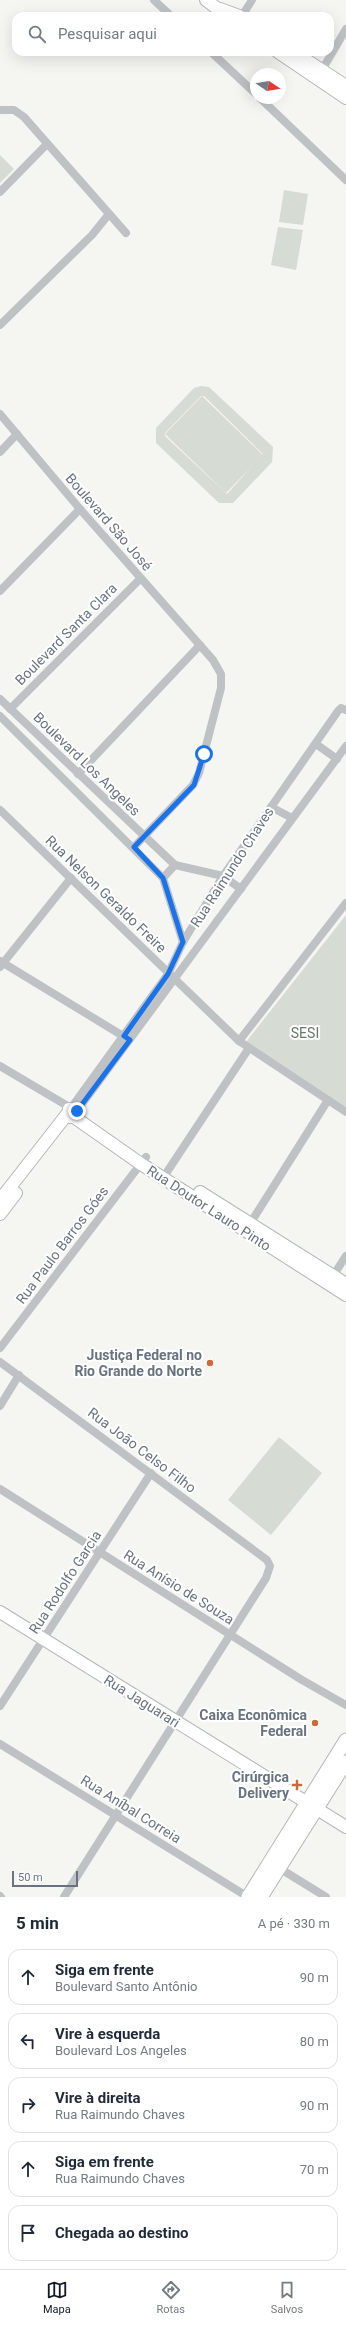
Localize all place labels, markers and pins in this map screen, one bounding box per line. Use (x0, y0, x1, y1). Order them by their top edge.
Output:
place label: Justiça Federal no Rio Grande do Norte (74, 1347, 202, 1379)
marker: Justiça Federal no Rio Grande do Norte (205, 1358, 215, 1368)
place label: Caixa Econômica Federal (199, 1707, 308, 1739)
marker: Caixa Econômica Federal (310, 1718, 320, 1728)
place label: Cirúrgica Delivery (232, 1769, 290, 1801)
marker: Cirúrgica Delivery (292, 1780, 302, 1790)

